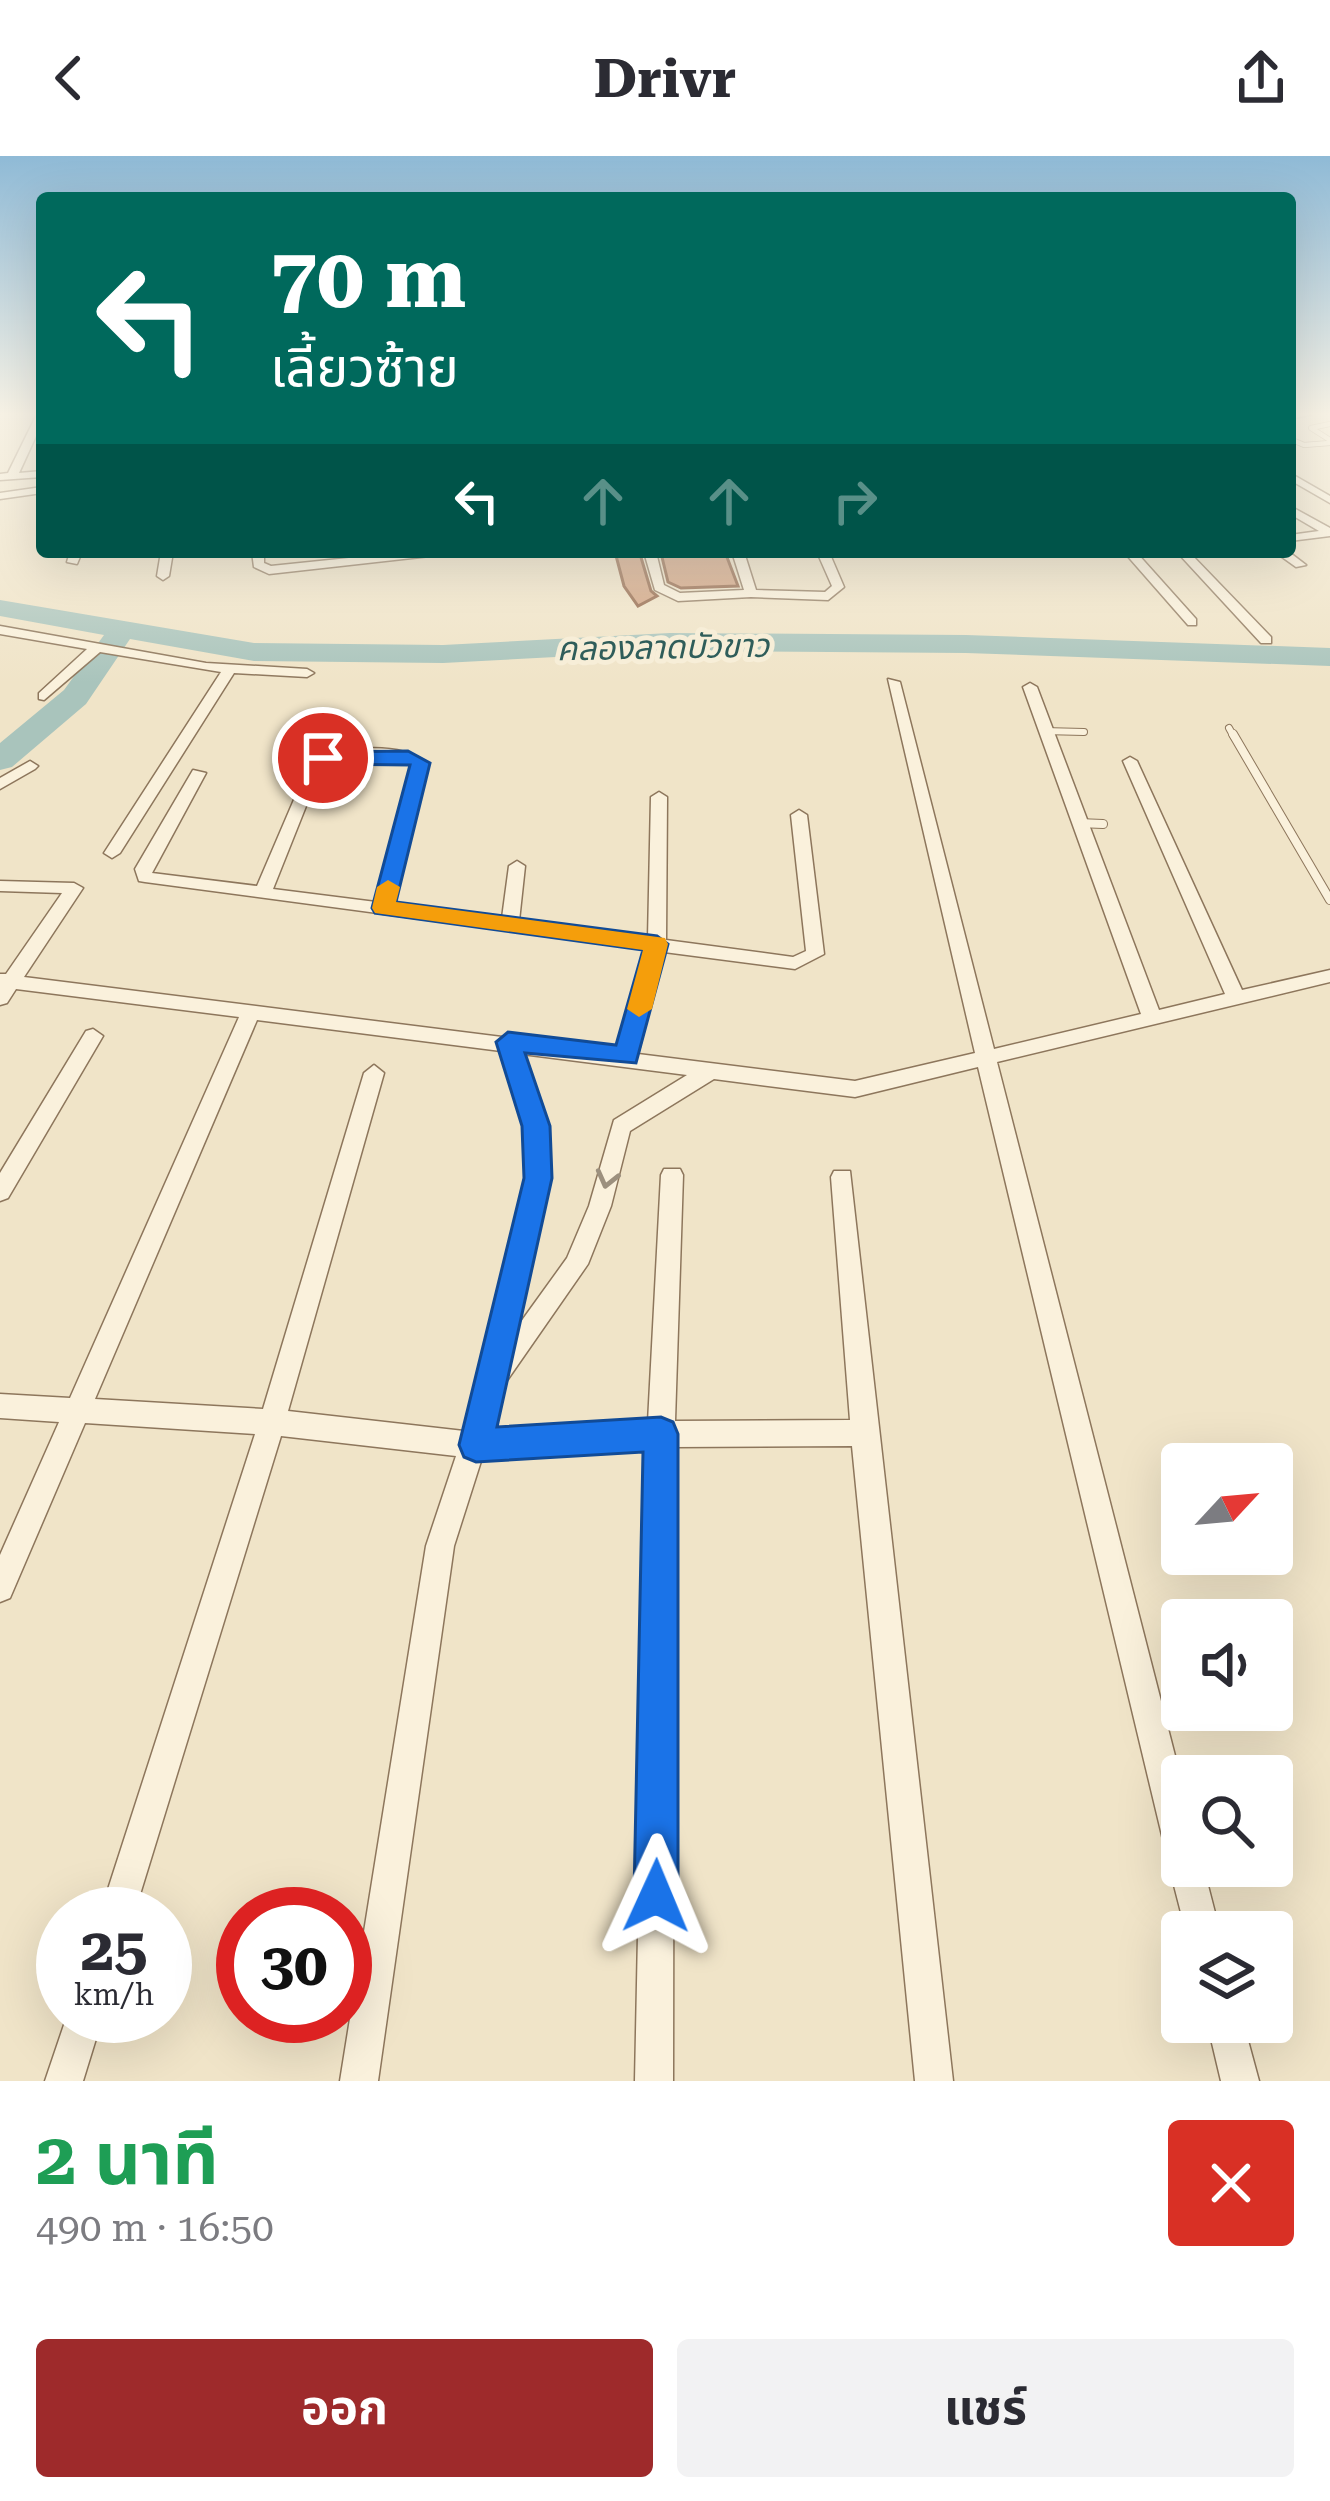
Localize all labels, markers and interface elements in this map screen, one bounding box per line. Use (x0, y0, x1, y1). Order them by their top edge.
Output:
icon: back (36, 45, 102, 111)
icon: share (1228, 45, 1294, 111)
text: Drivr (594, 47, 736, 110)
text: 70 m (270, 229, 466, 327)
icon: left (72, 240, 228, 396)
text: เลี้ยวซ้าย (270, 336, 459, 399)
icon: left (444, 468, 510, 534)
icon: ahead (570, 468, 636, 534)
icon: ahead (696, 468, 762, 534)
icon: right (822, 468, 888, 534)
water label: คลองลาดบัวขาว (557, 626, 771, 668)
pin (272, 707, 374, 809)
icon: arrive (290, 725, 356, 791)
one-way arrow (597, 1168, 622, 1188)
north arrow (1161, 1443, 1293, 1575)
map controls (1161, 1443, 1293, 2043)
button: sound (1161, 1599, 1293, 1731)
button: search (1161, 1755, 1293, 1887)
position arrow (593, 1833, 719, 1959)
speed limit sign: 30 (216, 1887, 372, 2043)
button: layers (1161, 1911, 1293, 2043)
text: 25 (80, 1914, 148, 1985)
text: km/h (74, 1977, 154, 2012)
text: 2 นาที (36, 2117, 219, 2202)
button: close (1168, 2120, 1294, 2246)
text: 490 m · 16:50 (36, 2205, 274, 2251)
button: ออก (36, 2339, 653, 2477)
button: แชร์ (677, 2339, 1294, 2477)

